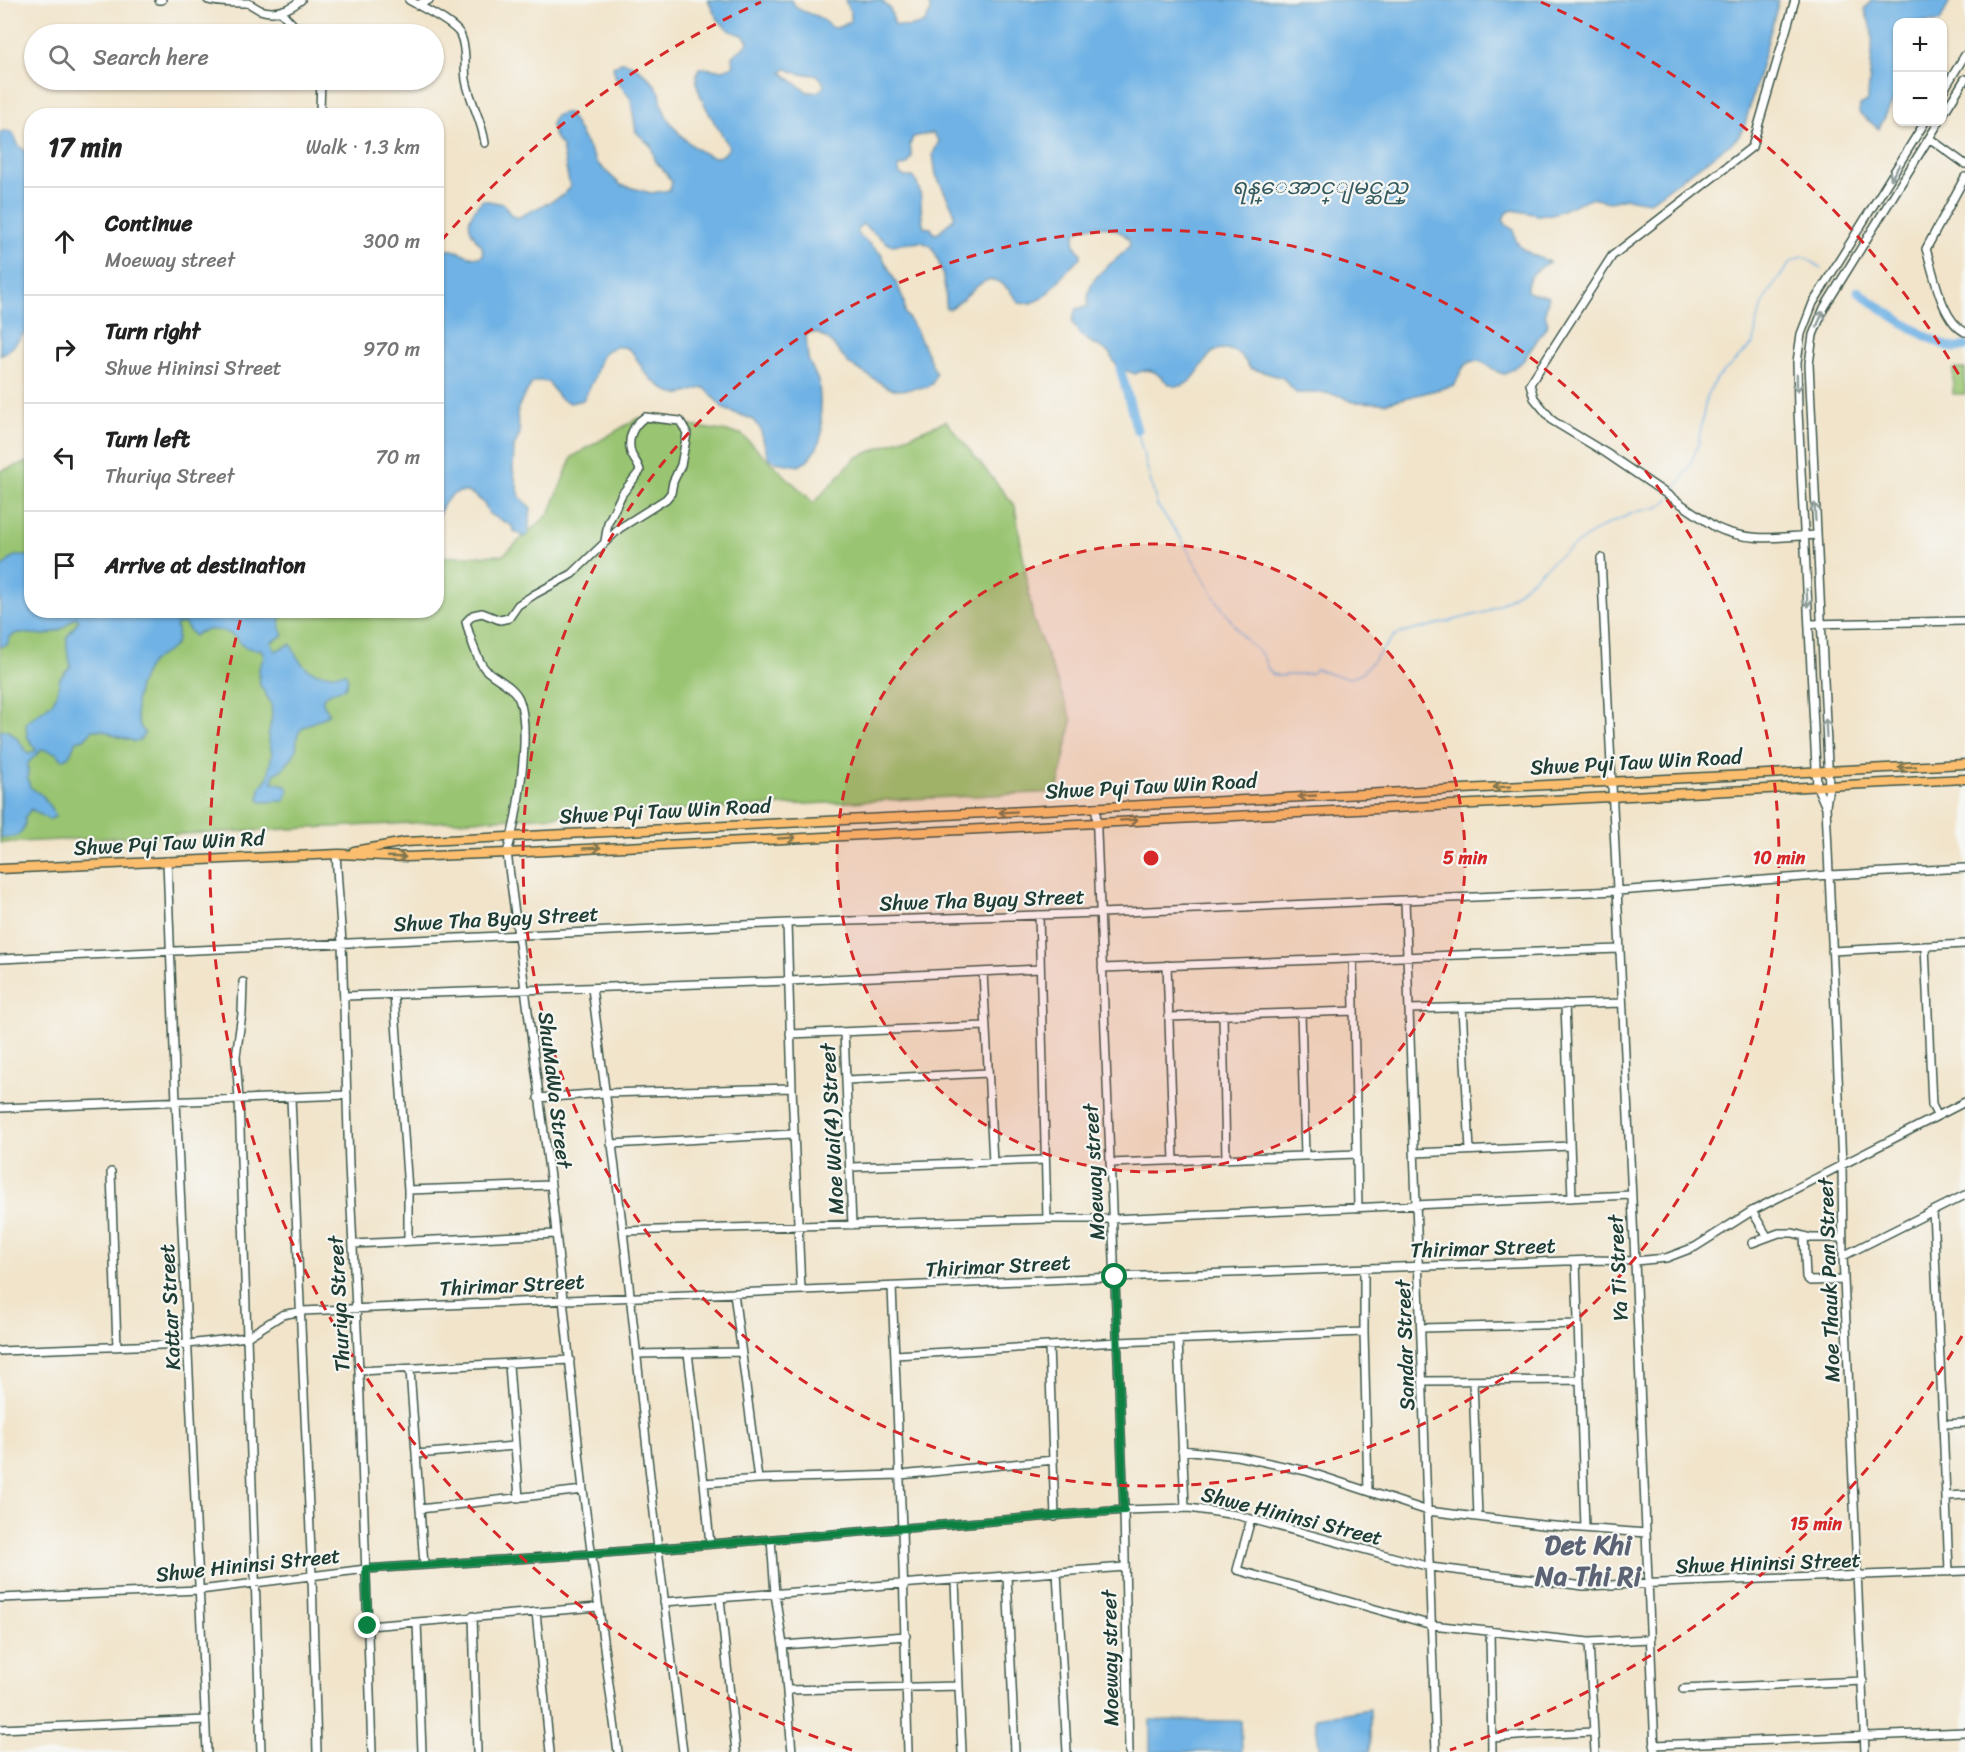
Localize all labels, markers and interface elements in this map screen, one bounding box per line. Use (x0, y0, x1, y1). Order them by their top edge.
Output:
map controls (1893, 18, 1947, 126)
button: + (1893, 18, 1947, 72)
search box (24, 24, 444, 90)
text: Search here (93, 38, 209, 77)
icon: search (45, 41, 78, 74)
button: − (1893, 72, 1947, 126)
text: 17 min (48, 124, 122, 170)
text: Walk · 1.3 km (306, 130, 420, 165)
one-way arrow (1889, 163, 1901, 180)
water label: ရန္ေအာင္ျမင္ဆည္ (1232, 167, 1410, 206)
text: Continue (105, 204, 193, 243)
text: 300 m (363, 224, 420, 259)
icon: ahead (48, 225, 81, 258)
text: Moeway street (105, 243, 235, 278)
one-way arrow (1815, 310, 1826, 329)
text: Turn right (105, 312, 200, 351)
text: 970 m (363, 332, 420, 367)
icon: right (48, 333, 81, 366)
text: Shwe Hininsi Street (105, 351, 282, 386)
one-way arrow (1791, 372, 1803, 392)
text: Turn left (105, 420, 190, 459)
text: 70 m (375, 440, 420, 475)
icon: left (48, 441, 81, 474)
text: Thuriya Street (105, 459, 235, 494)
one-way arrow (1809, 503, 1820, 523)
text: Arrive at destination (105, 546, 306, 585)
icon: arrive (48, 549, 81, 582)
one-way arrow (1802, 588, 1813, 608)
one-way arrow (1821, 718, 1832, 738)
street label: Shwe Pyi Taw Win Road (1529, 737, 1745, 787)
street label: Shwe Pyi Taw Win Road (1044, 761, 1260, 811)
one-way arrow (1897, 762, 1917, 773)
one-way arrow (1493, 781, 1513, 792)
street label: Shwe Pyi Taw Win Road (558, 786, 774, 836)
one-way arrow (1298, 791, 1318, 802)
one-way arrow (998, 806, 1018, 817)
one-way arrow (1118, 815, 1138, 826)
street label: Shwe Pyi Taw Win Rd (73, 819, 267, 867)
one-way arrow (776, 832, 796, 843)
text: 5 min (1443, 842, 1487, 874)
text: 10 min (1753, 842, 1805, 874)
one-way arrow (582, 843, 602, 854)
centre of rings (1141, 848, 1161, 868)
one-way arrow (387, 851, 407, 862)
street label: Shwe Tha Byay Street (879, 877, 1085, 923)
street label: Shwe Tha Byay Street (392, 895, 600, 943)
street label: ShuMaWa Street (527, 1009, 584, 1172)
street label: Moe Wai(4) Street (808, 1041, 855, 1216)
street label: Moeway street (1071, 1101, 1117, 1241)
street label: Moe Thauk Pan Street (1806, 1176, 1852, 1383)
street label: Ya Ti Street (1596, 1212, 1640, 1322)
street label: Thirimar Street (1410, 1226, 1556, 1270)
street label: Thuriya Street (316, 1234, 362, 1373)
street label: Kattar Street (148, 1243, 192, 1371)
street label: Thirimar Street (924, 1243, 1072, 1289)
street label: Thirimar Street (438, 1262, 586, 1308)
route start (1101, 1263, 1127, 1289)
street label: Sandar Street (1384, 1277, 1426, 1411)
street label: Shwe Hininsi Street (1197, 1475, 1387, 1557)
text: 15 min (1790, 1508, 1842, 1540)
district label: Det Khi Na Thi Ri (1534, 1521, 1642, 1600)
street label: Shwe Hininsi Street (154, 1536, 342, 1594)
street label: Shwe Hininsi Street (1675, 1541, 1861, 1585)
street label: Moeway street (1090, 1588, 1130, 1727)
route end (354, 1612, 380, 1638)

